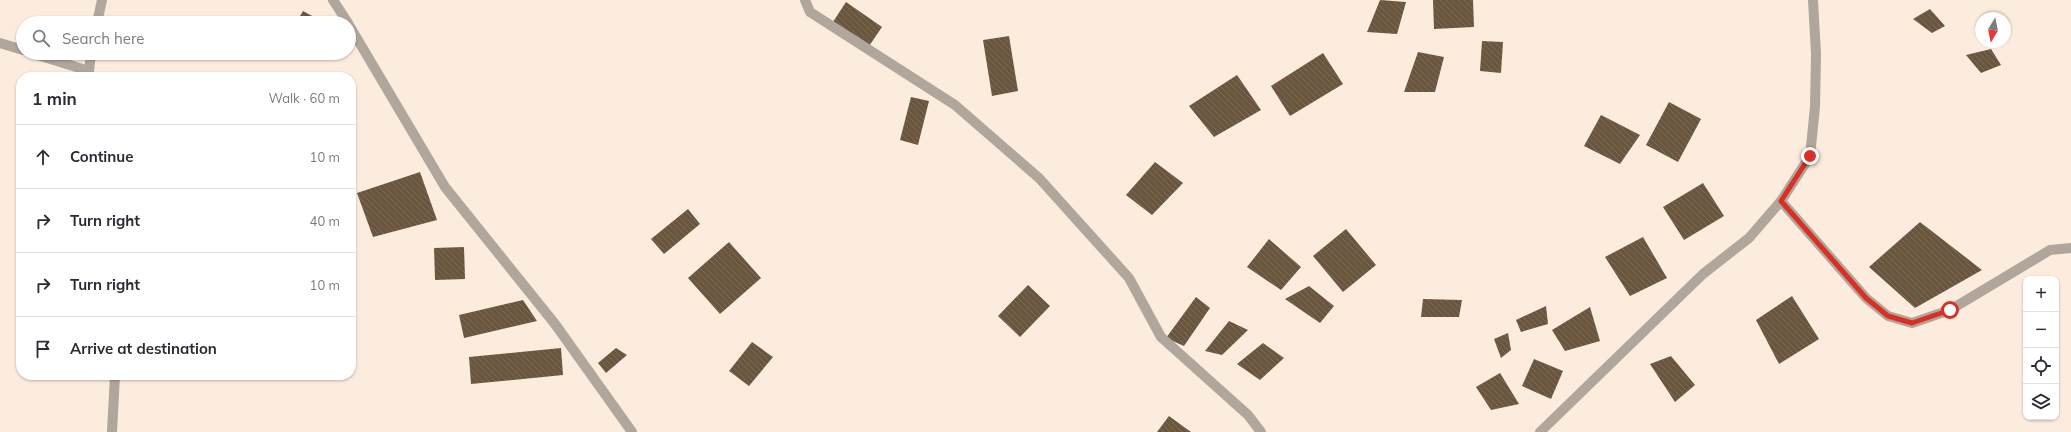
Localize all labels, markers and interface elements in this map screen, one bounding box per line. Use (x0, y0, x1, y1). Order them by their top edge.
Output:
north arrow (1975, 12, 2011, 48)
search box (16, 16, 356, 60)
icon: search (30, 27, 52, 49)
text: Search here (62, 29, 144, 48)
text: 1 min (32, 88, 77, 109)
text: Walk · 60 m (269, 90, 340, 106)
icon: ahead (32, 146, 54, 168)
text: Continue (70, 147, 133, 166)
route end (1801, 147, 1819, 165)
text: 10 m (310, 149, 340, 165)
icon: right (32, 210, 54, 232)
text: Turn right (70, 211, 140, 230)
text: 40 m (310, 213, 340, 229)
icon: right (32, 274, 54, 296)
text: Turn right (70, 275, 140, 294)
map controls (2023, 276, 2059, 420)
button: + (2023, 276, 2059, 312)
text: 10 m (310, 277, 340, 293)
route start (1941, 301, 1959, 319)
button: − (2023, 312, 2059, 348)
icon: arrive (32, 338, 54, 360)
text: Arrive at destination (70, 339, 217, 358)
button: locate (2023, 348, 2059, 384)
button: layers (2023, 384, 2059, 420)

